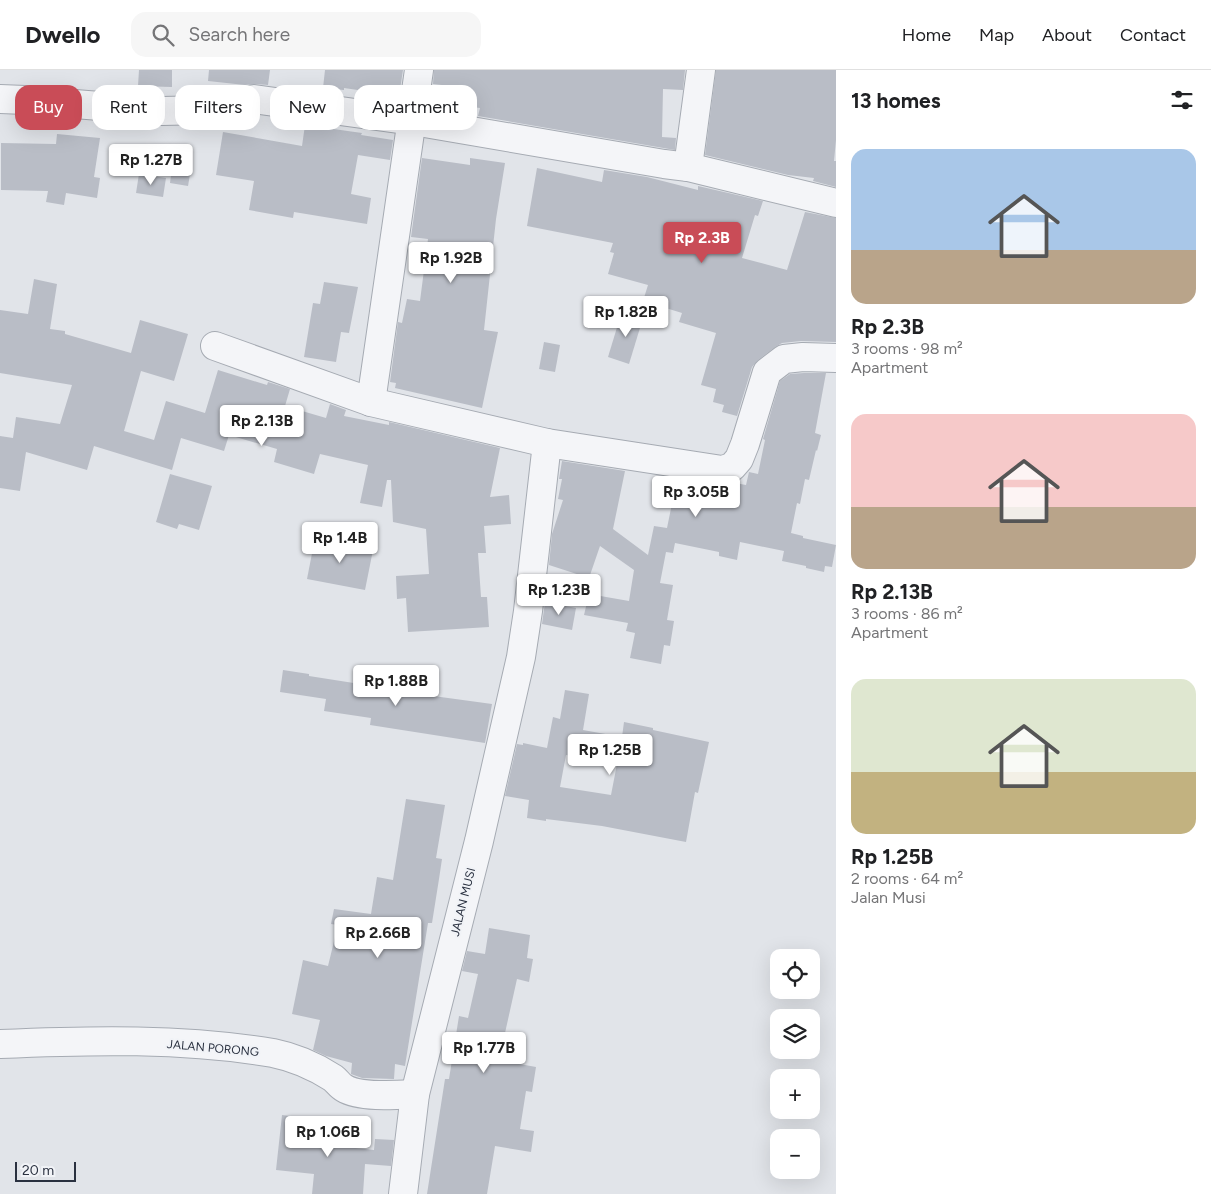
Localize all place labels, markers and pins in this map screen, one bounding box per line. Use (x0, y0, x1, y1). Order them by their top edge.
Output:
pin: Rp 1.27B (99, 144, 203, 186)
pin: Rp 2.3B (656, 222, 748, 264)
pin: Rp 1.92B (399, 242, 503, 284)
pin: Rp 1.82B (574, 296, 678, 338)
pin: Rp 2.13B (210, 404, 314, 447)
pin: Rp 3.05B (644, 476, 748, 518)
pin: Rp 1.4B (294, 522, 386, 564)
pin: Rp 1.23B (507, 574, 611, 616)
pin: Rp 1.88B (344, 664, 448, 707)
pin: Rp 1.25B (558, 734, 662, 776)
pin: Rp 2.66B (326, 916, 430, 959)
pin: Rp 1.77B (432, 1032, 536, 1074)
pin: Rp 1.06B (276, 1116, 380, 1158)

